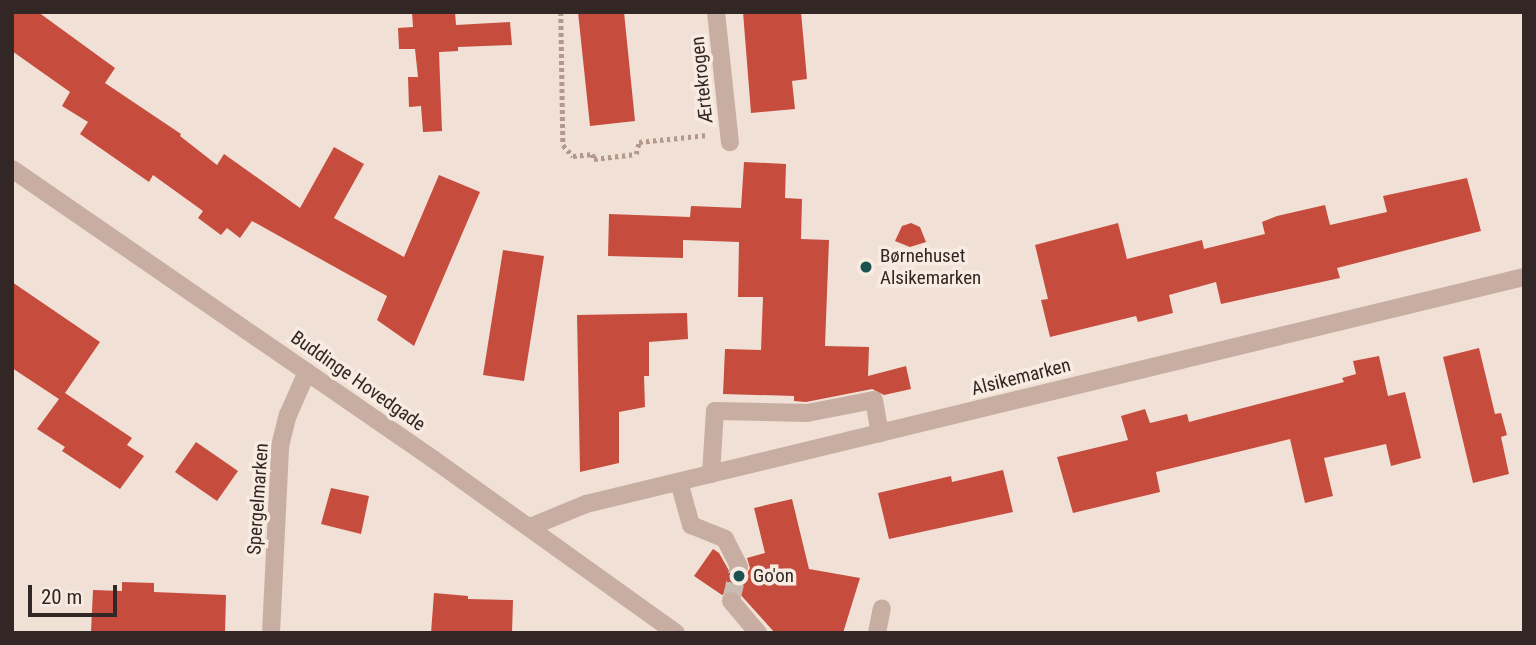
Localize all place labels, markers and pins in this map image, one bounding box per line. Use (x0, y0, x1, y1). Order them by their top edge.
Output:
place label: Børnehuset Alsikemarken (880, 245, 981, 289)
marker: Børnehuset Alsikemarken (858, 259, 874, 275)
place label: Go'on (753, 565, 794, 587)
marker: Go'on (731, 568, 747, 584)

